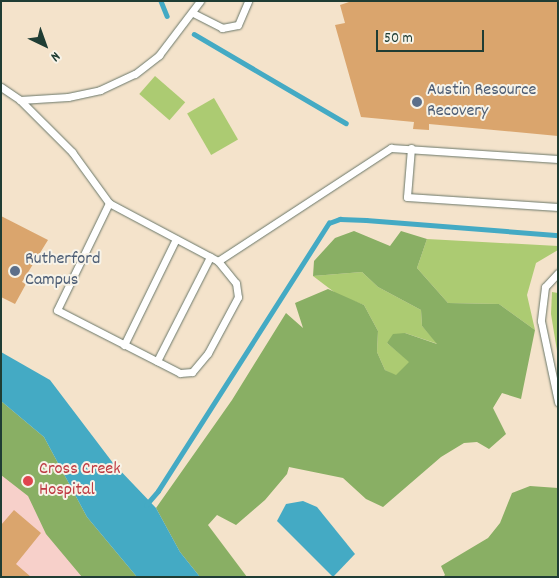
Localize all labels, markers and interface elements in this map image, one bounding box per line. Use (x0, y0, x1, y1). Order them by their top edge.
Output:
north arrow (20, 20, 70, 70)
scale bar (379, 20, 486, 52)
text: 50 m (384, 28, 413, 50)
text: N (46, 46, 64, 66)
place label: Austin Resource Recovery (427, 81, 536, 124)
marker: Austin Resource Recovery (411, 96, 423, 108)
place label: Rutherford Campus (25, 250, 100, 292)
marker: Rutherford Campus (9, 265, 21, 277)
place label: Cross Creek Hospital (39, 460, 121, 502)
marker: Cross Creek Hospital (21, 474, 35, 488)

